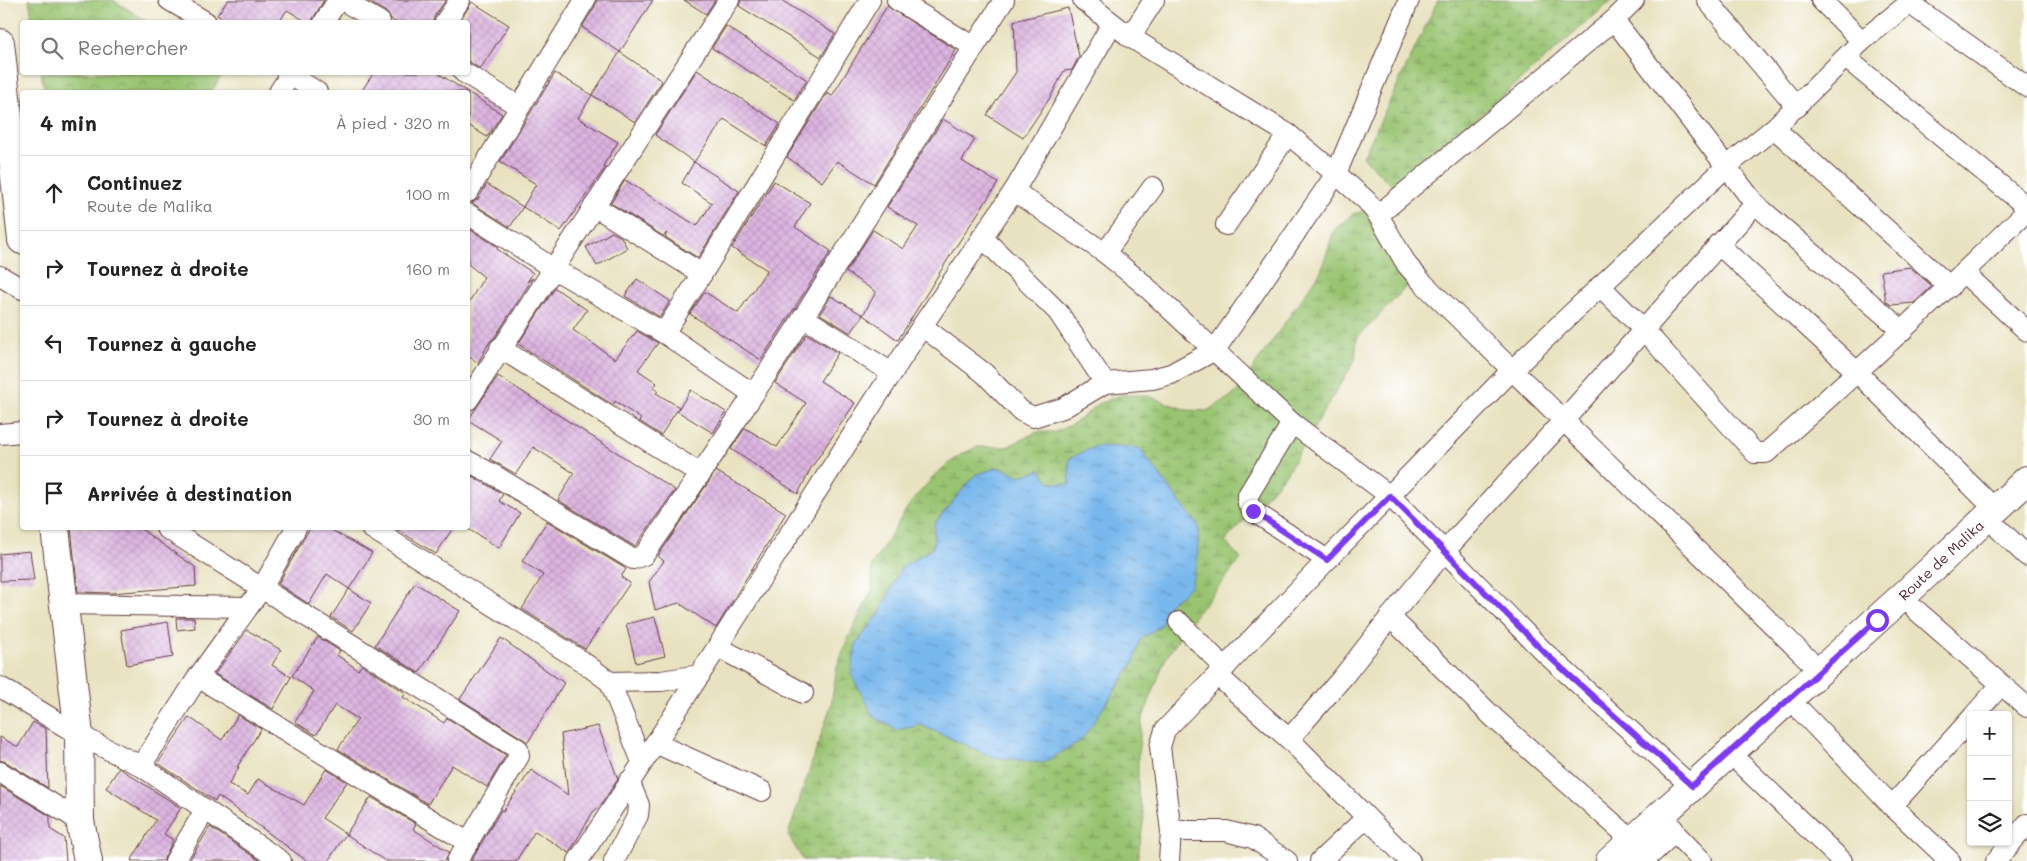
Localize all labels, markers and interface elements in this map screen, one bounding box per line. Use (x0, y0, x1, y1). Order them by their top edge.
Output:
search box (20, 20, 470, 75)
icon: search (38, 34, 66, 62)
text: Rechercher (78, 35, 188, 60)
text: 4 min (40, 109, 97, 136)
text: À pied · 320 m (336, 112, 450, 133)
text: Continuez (87, 170, 182, 195)
icon: ahead (40, 179, 68, 207)
text: 100 m (405, 183, 450, 204)
text: Route de Malika (87, 195, 213, 216)
icon: right (40, 254, 68, 282)
text: Tournez à droite (87, 256, 249, 281)
text: 160 m (405, 258, 450, 279)
icon: left (40, 329, 68, 357)
text: Tournez à gauche (87, 331, 256, 356)
text: 30 m (413, 333, 450, 354)
icon: right (40, 404, 68, 432)
text: Tournez à droite (87, 406, 249, 431)
text: 30 m (413, 408, 450, 429)
icon: arrive (40, 479, 68, 507)
text: Arrivée à destination (87, 481, 292, 506)
route end (1242, 500, 1265, 523)
street label: Route de Malika (1894, 516, 1988, 604)
route start (1866, 609, 1889, 632)
map controls (1967, 711, 2012, 846)
button: + (1967, 711, 2012, 756)
button: − (1967, 756, 2012, 801)
button: layers (1967, 801, 2012, 846)

